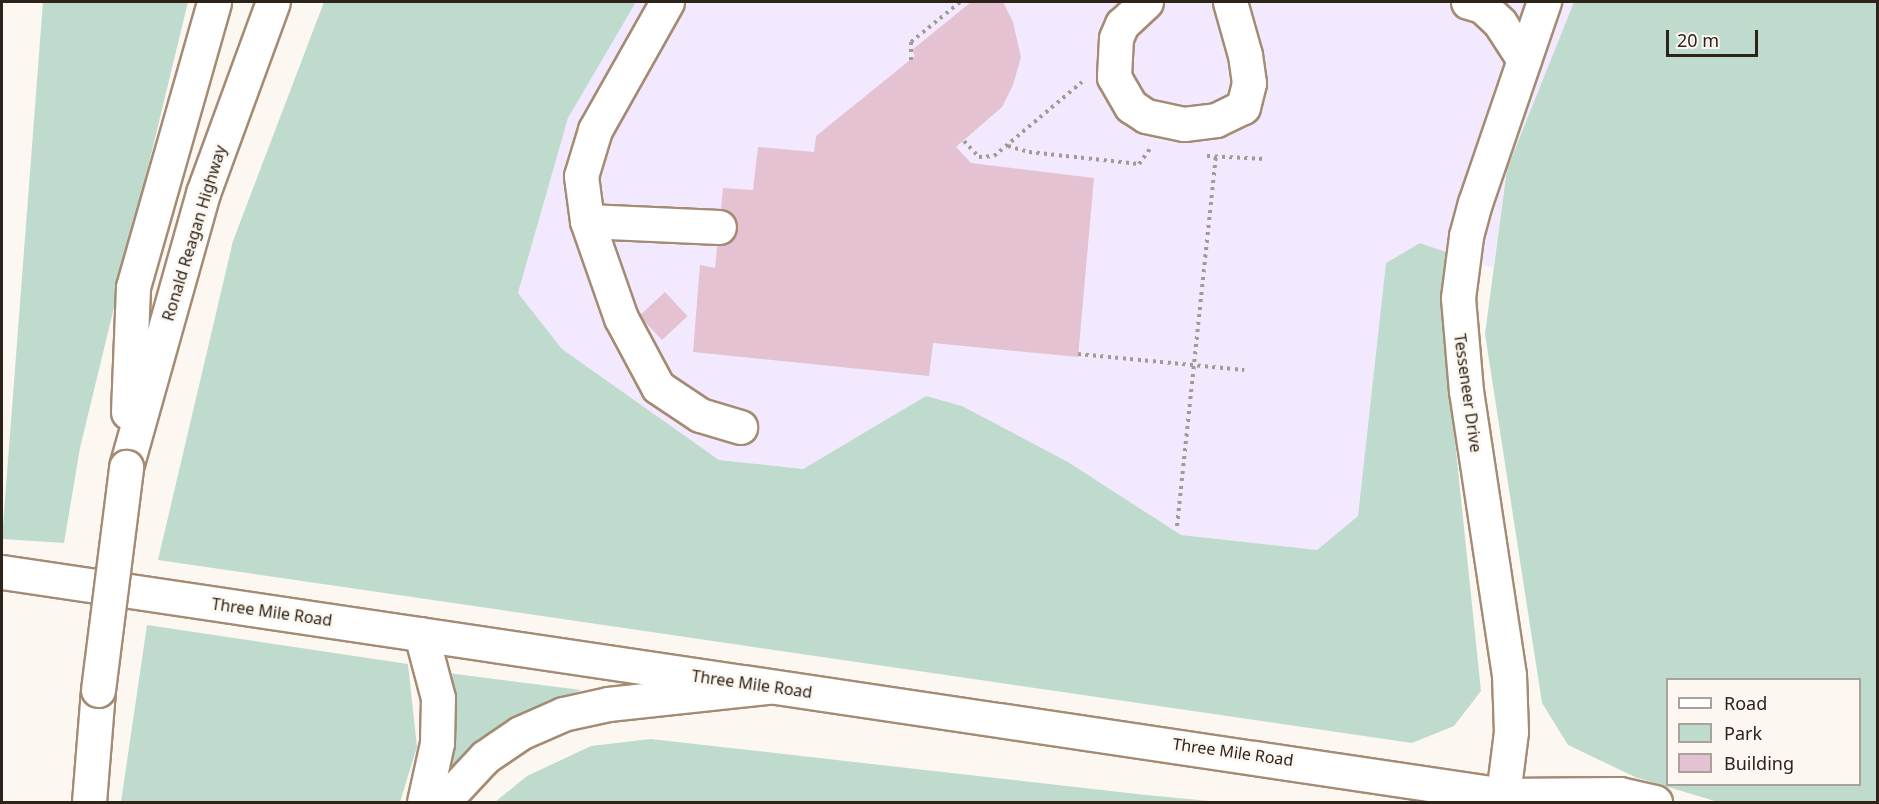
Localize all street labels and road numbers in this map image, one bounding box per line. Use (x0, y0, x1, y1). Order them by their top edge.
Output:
street label: Ronald Reagan Highway (158, 143, 230, 323)
street label: Tesseneer Drive (1450, 333, 1486, 453)
street label: Three Mile Road (210, 594, 334, 630)
street label: Three Mile Road (690, 666, 814, 702)
street label: Three Mile Road (1171, 734, 1295, 770)

